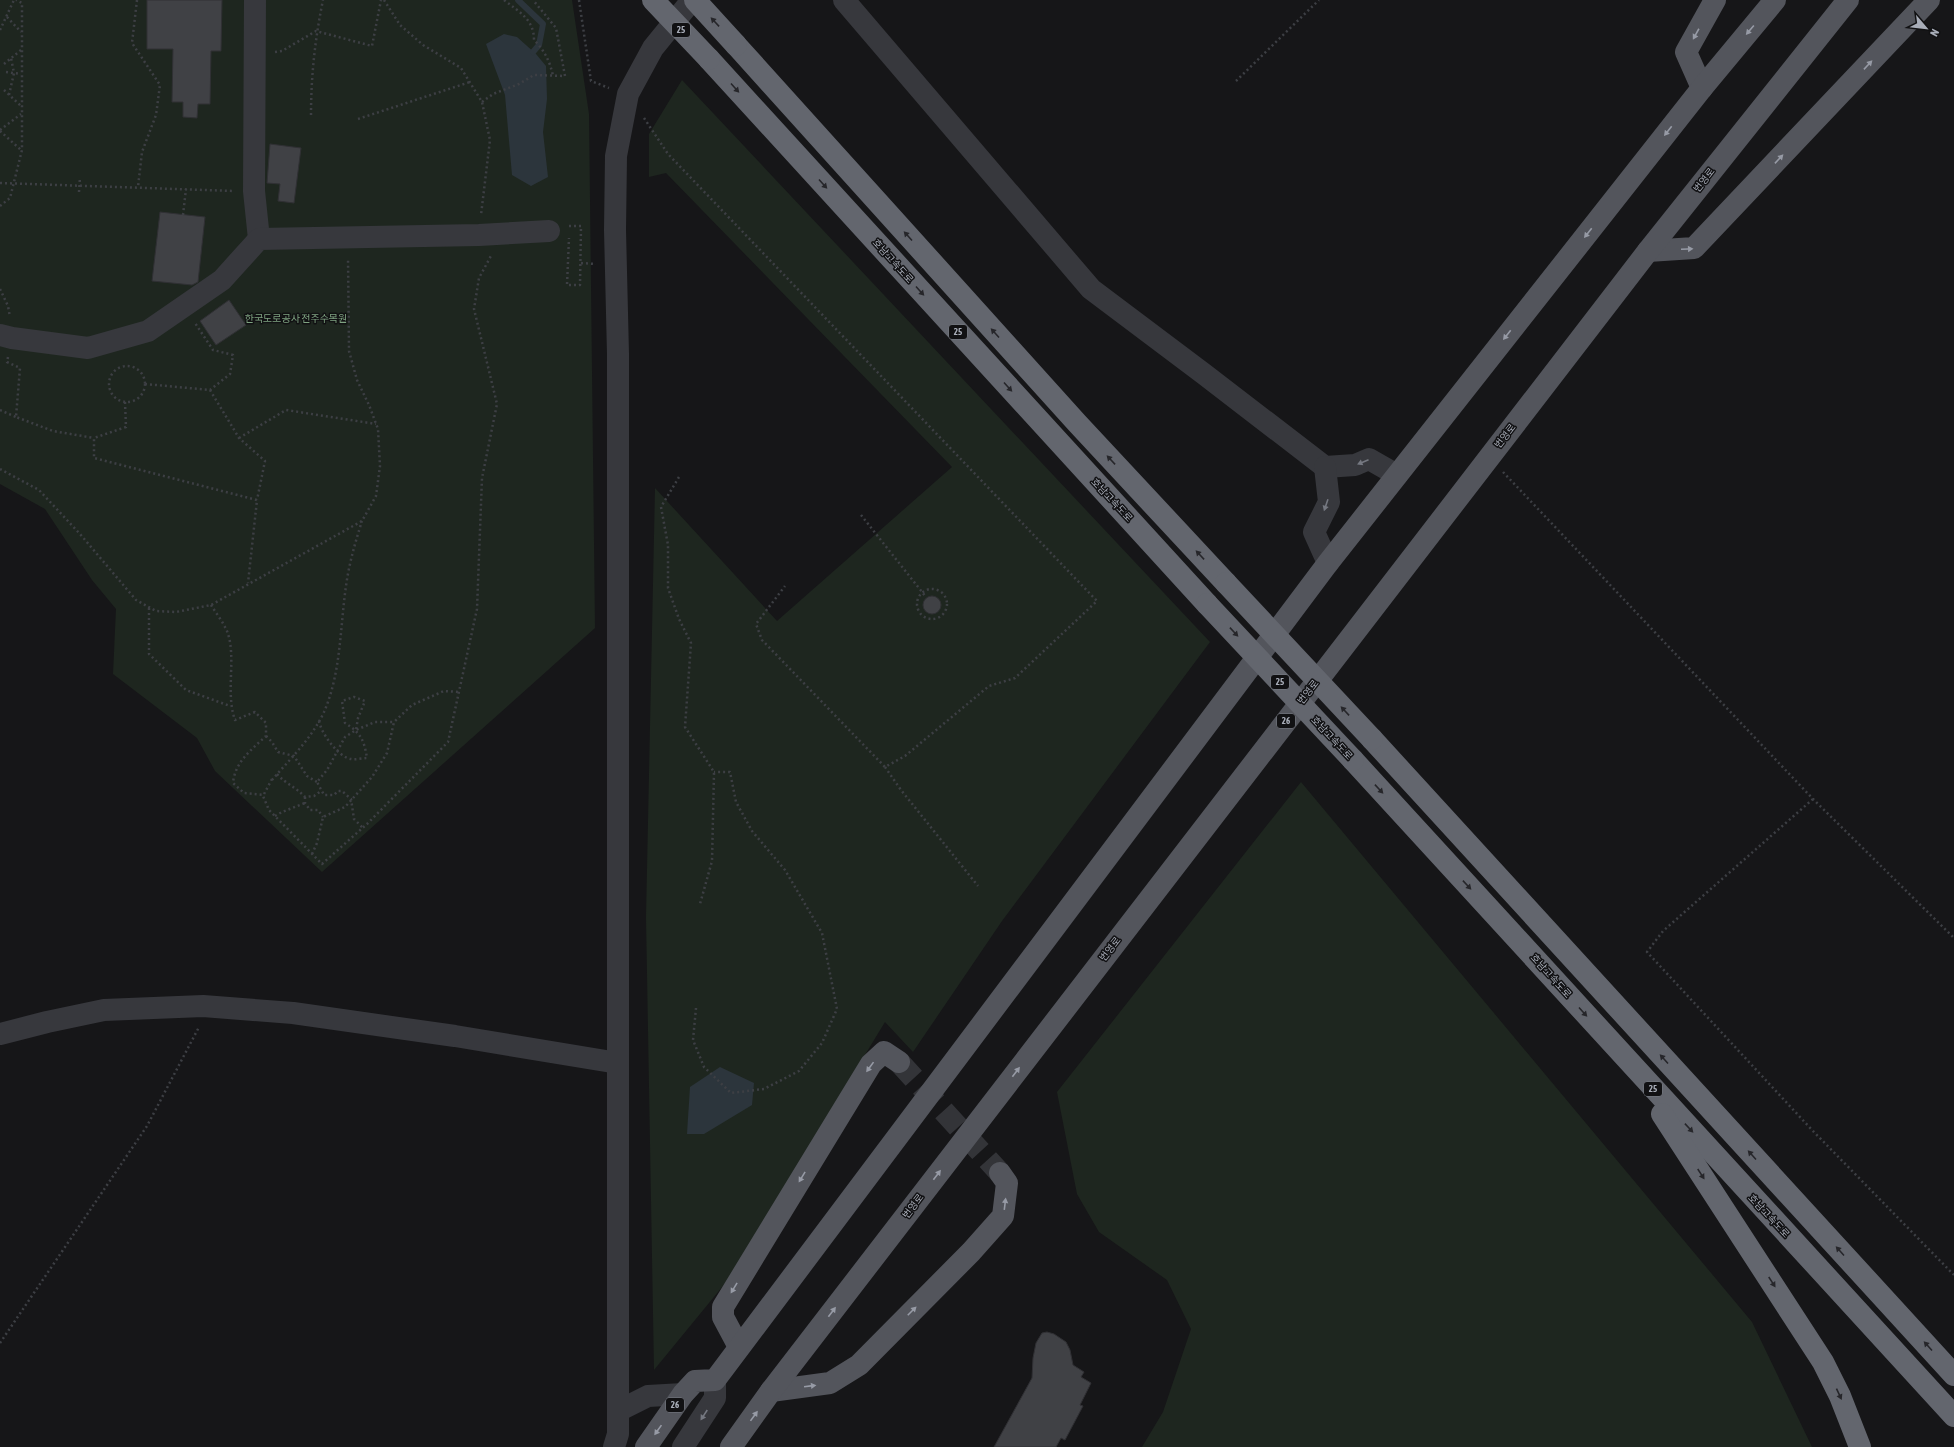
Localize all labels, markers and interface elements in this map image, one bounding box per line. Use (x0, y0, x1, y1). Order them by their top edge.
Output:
north arrow (1906, 8, 1946, 48)
one-way arrow (711, 17, 720, 27)
road number: 25 (672, 23, 690, 37)
one-way arrow (1746, 25, 1755, 35)
text: N (1928, 27, 1942, 38)
one-way arrow (1693, 28, 1700, 40)
one-way arrow (1863, 60, 1873, 70)
one-way arrow (731, 83, 740, 93)
one-way arrow (1664, 125, 1673, 136)
one-way arrow (1774, 154, 1783, 164)
street label: 번영로 (1691, 166, 1717, 194)
one-way arrow (818, 179, 828, 189)
one-way arrow (1583, 227, 1592, 238)
one-way arrow (903, 231, 913, 241)
street label: 호남고속도로 (870, 237, 916, 285)
one-way arrow (1681, 245, 1693, 252)
one-way arrow (915, 286, 924, 295)
park label: 한국도로공사 전주수목원 (245, 313, 347, 324)
road number: 25 (949, 325, 967, 339)
one-way arrow (991, 327, 1000, 338)
one-way arrow (1503, 330, 1512, 341)
one-way arrow (1003, 381, 1012, 392)
street label: 번영로 (1492, 422, 1518, 450)
one-way arrow (1106, 455, 1116, 465)
one-way arrow (1357, 458, 1369, 465)
street label: 호남고속도로 (1089, 476, 1135, 524)
one-way arrow (1323, 500, 1329, 512)
one-way arrow (1195, 550, 1205, 560)
one-way arrow (1229, 627, 1238, 638)
road number: 25 (1271, 675, 1289, 689)
street label: 번영로 (1295, 678, 1321, 706)
one-way arrow (1341, 706, 1350, 716)
road number: 26 (1277, 714, 1295, 728)
street label: 호남고속도로 (1309, 714, 1355, 762)
one-way arrow (1374, 784, 1384, 794)
one-way arrow (1462, 880, 1472, 890)
street label: 번영로 (1097, 935, 1123, 963)
street label: 호남고속도로 (1528, 952, 1574, 1000)
one-way arrow (1578, 1007, 1588, 1017)
one-way arrow (1660, 1054, 1669, 1064)
one-way arrow (866, 1061, 874, 1072)
one-way arrow (1011, 1066, 1020, 1077)
road number: 25 (1644, 1082, 1662, 1096)
one-way arrow (1685, 1123, 1694, 1134)
one-way arrow (1747, 1150, 1757, 1160)
one-way arrow (1697, 1169, 1705, 1179)
one-way arrow (932, 1170, 941, 1181)
one-way arrow (798, 1172, 805, 1183)
street label: 번영로 (900, 1192, 926, 1220)
street label: 호남고속도로 (1746, 1192, 1792, 1240)
one-way arrow (1002, 1198, 1008, 1210)
one-way arrow (1836, 1246, 1845, 1255)
one-way arrow (1768, 1277, 1776, 1288)
one-way arrow (730, 1283, 738, 1294)
one-way arrow (828, 1306, 836, 1317)
one-way arrow (907, 1306, 917, 1316)
one-way arrow (1923, 1341, 1932, 1352)
one-way arrow (804, 1383, 816, 1389)
one-way arrow (1836, 1388, 1842, 1400)
road number: 26 (666, 1398, 684, 1412)
one-way arrow (700, 1410, 708, 1420)
one-way arrow (750, 1410, 758, 1421)
one-way arrow (654, 1424, 662, 1435)

